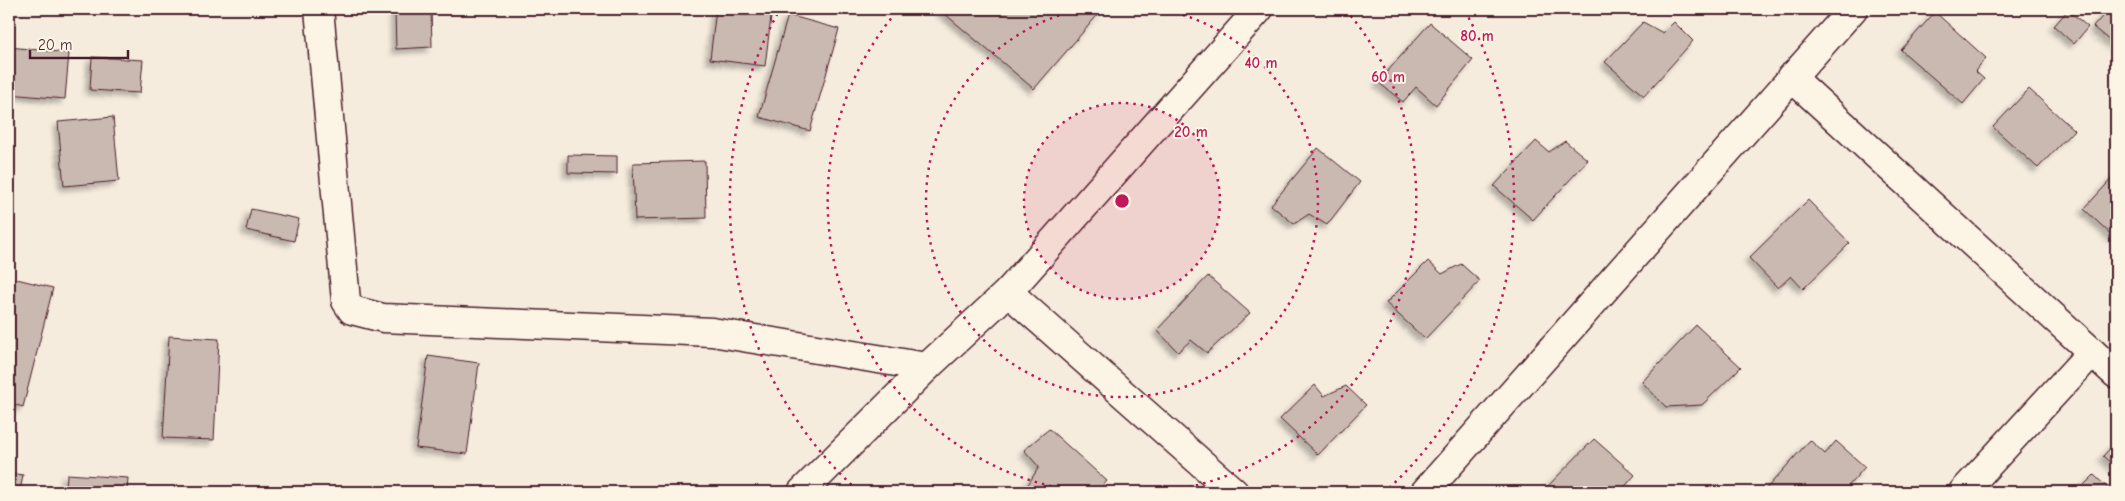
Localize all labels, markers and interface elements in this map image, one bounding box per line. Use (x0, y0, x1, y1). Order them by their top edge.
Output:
text: 80 m (1460, 27, 1494, 45)
scale bar (30, 28, 128, 60)
text: 20 m (38, 36, 72, 54)
text: 40 m (1245, 54, 1278, 72)
text: 60 m (1371, 68, 1405, 86)
text: 20 m (1174, 123, 1208, 141)
centre of rings (1113, 192, 1131, 210)

